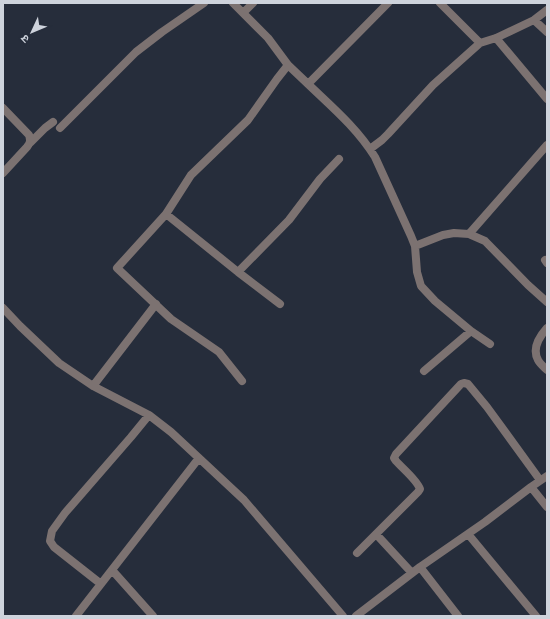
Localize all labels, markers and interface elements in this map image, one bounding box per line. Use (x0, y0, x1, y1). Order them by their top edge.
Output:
north arrow (12, 12, 52, 52)
text: उ (18, 31, 32, 45)

